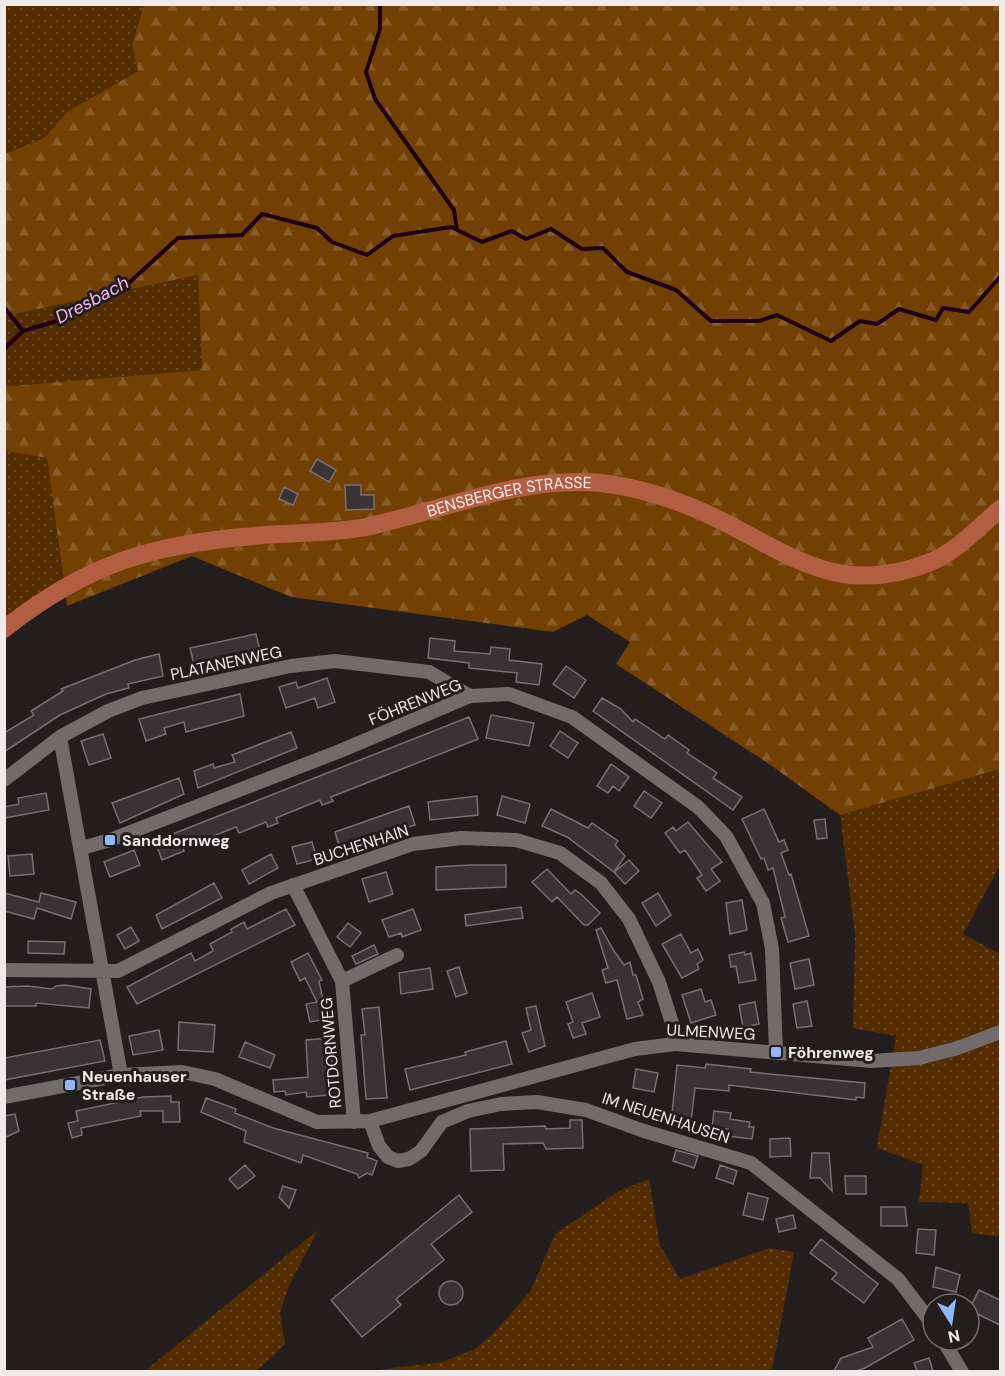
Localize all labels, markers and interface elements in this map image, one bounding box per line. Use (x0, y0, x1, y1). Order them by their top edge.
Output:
water label: Dresbach (51, 271, 133, 329)
street label: BENSBERGER STRASSE (424, 472, 592, 521)
street label: PLATANENWEG (168, 641, 284, 685)
street label: FÖHRENWEG (366, 674, 464, 730)
street label: BUCHENHAIN (311, 820, 411, 870)
place label: Sanddornweg (122, 830, 230, 851)
marker: Sanddornweg (103, 833, 117, 847)
street label: ROTDORNWEG (316, 997, 346, 1109)
street label: ULMENWEG (666, 1019, 756, 1045)
place label: Föhrenweg (788, 1042, 874, 1063)
marker: Föhrenweg (769, 1045, 783, 1059)
place label: Neuenhauser Straße (82, 1066, 187, 1105)
marker: Neuenhauser Straße (63, 1078, 77, 1092)
street label: IM NEUENHAUSEN (599, 1087, 733, 1149)
north arrow (921, 1292, 981, 1352)
text: N (946, 1325, 962, 1348)

